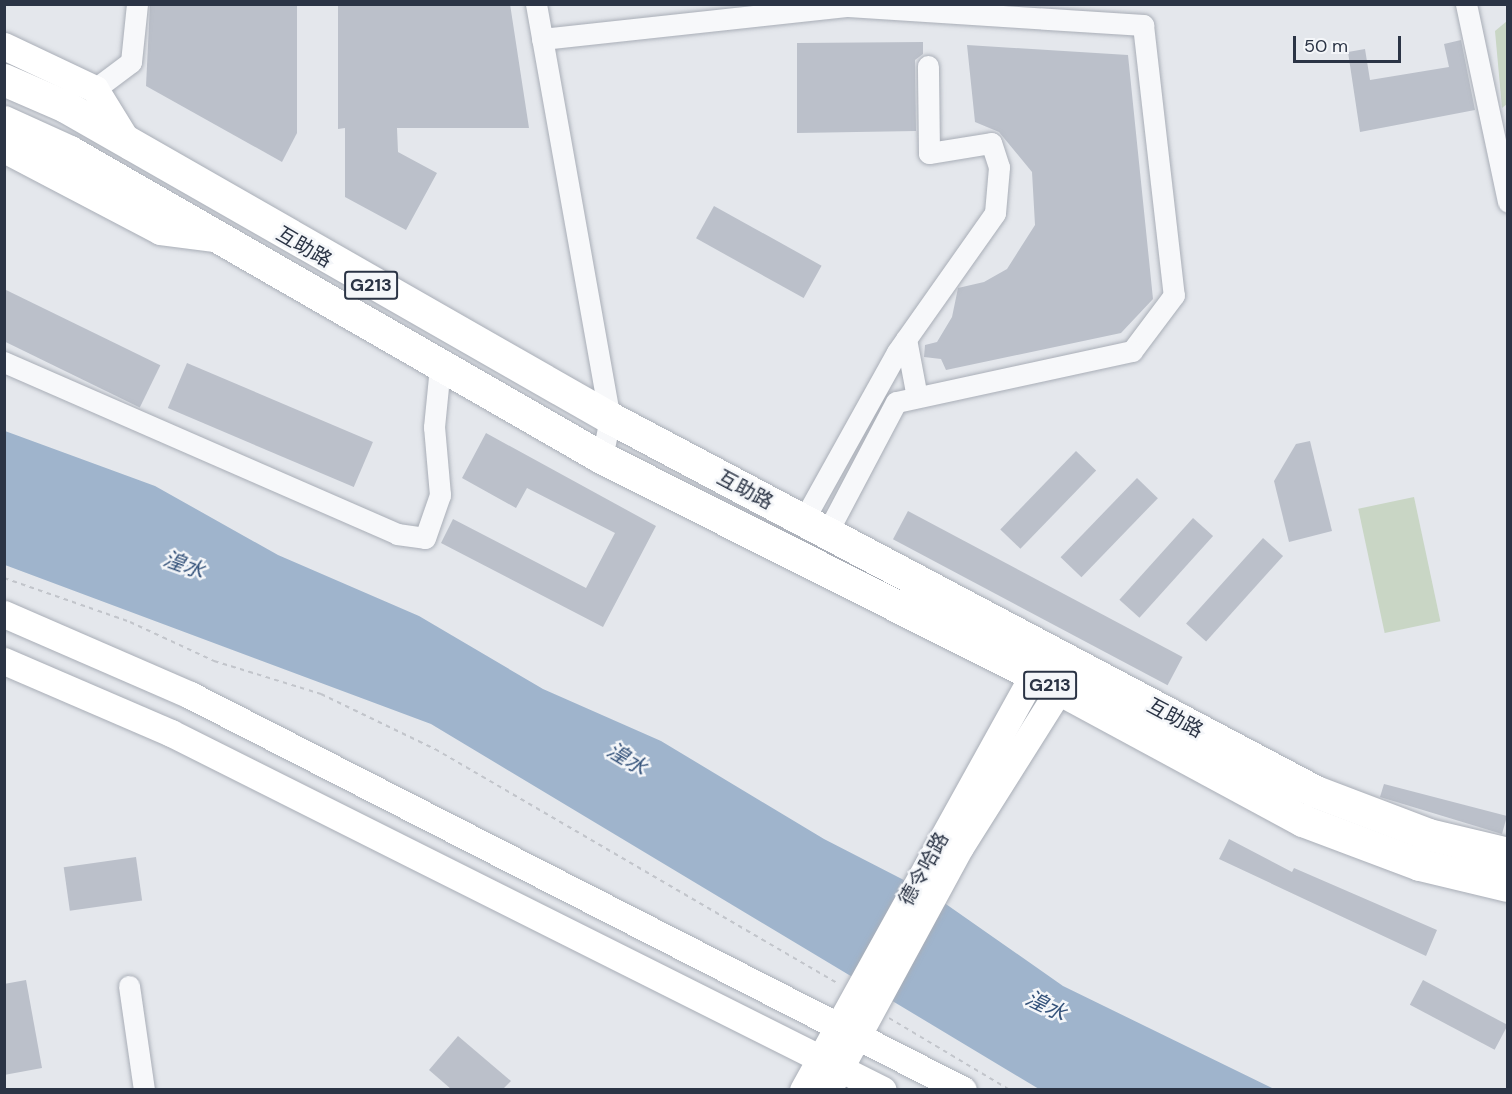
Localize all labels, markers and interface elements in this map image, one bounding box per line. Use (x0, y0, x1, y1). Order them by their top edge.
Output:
scale bar (1296, 24, 1404, 62)
text: 50 m (1304, 34, 1348, 58)
street label: 互助路 (272, 222, 336, 272)
road number: G213 (344, 270, 398, 300)
street label: 互助路 (713, 465, 777, 515)
water label: 湟水 (160, 546, 208, 584)
road number: G213 (1023, 670, 1077, 700)
street label: 互助路 (1143, 693, 1207, 743)
water label: 湟水 (603, 737, 651, 781)
street label: 德令哈路 (894, 828, 954, 910)
water label: 湟水 (1022, 985, 1070, 1027)

